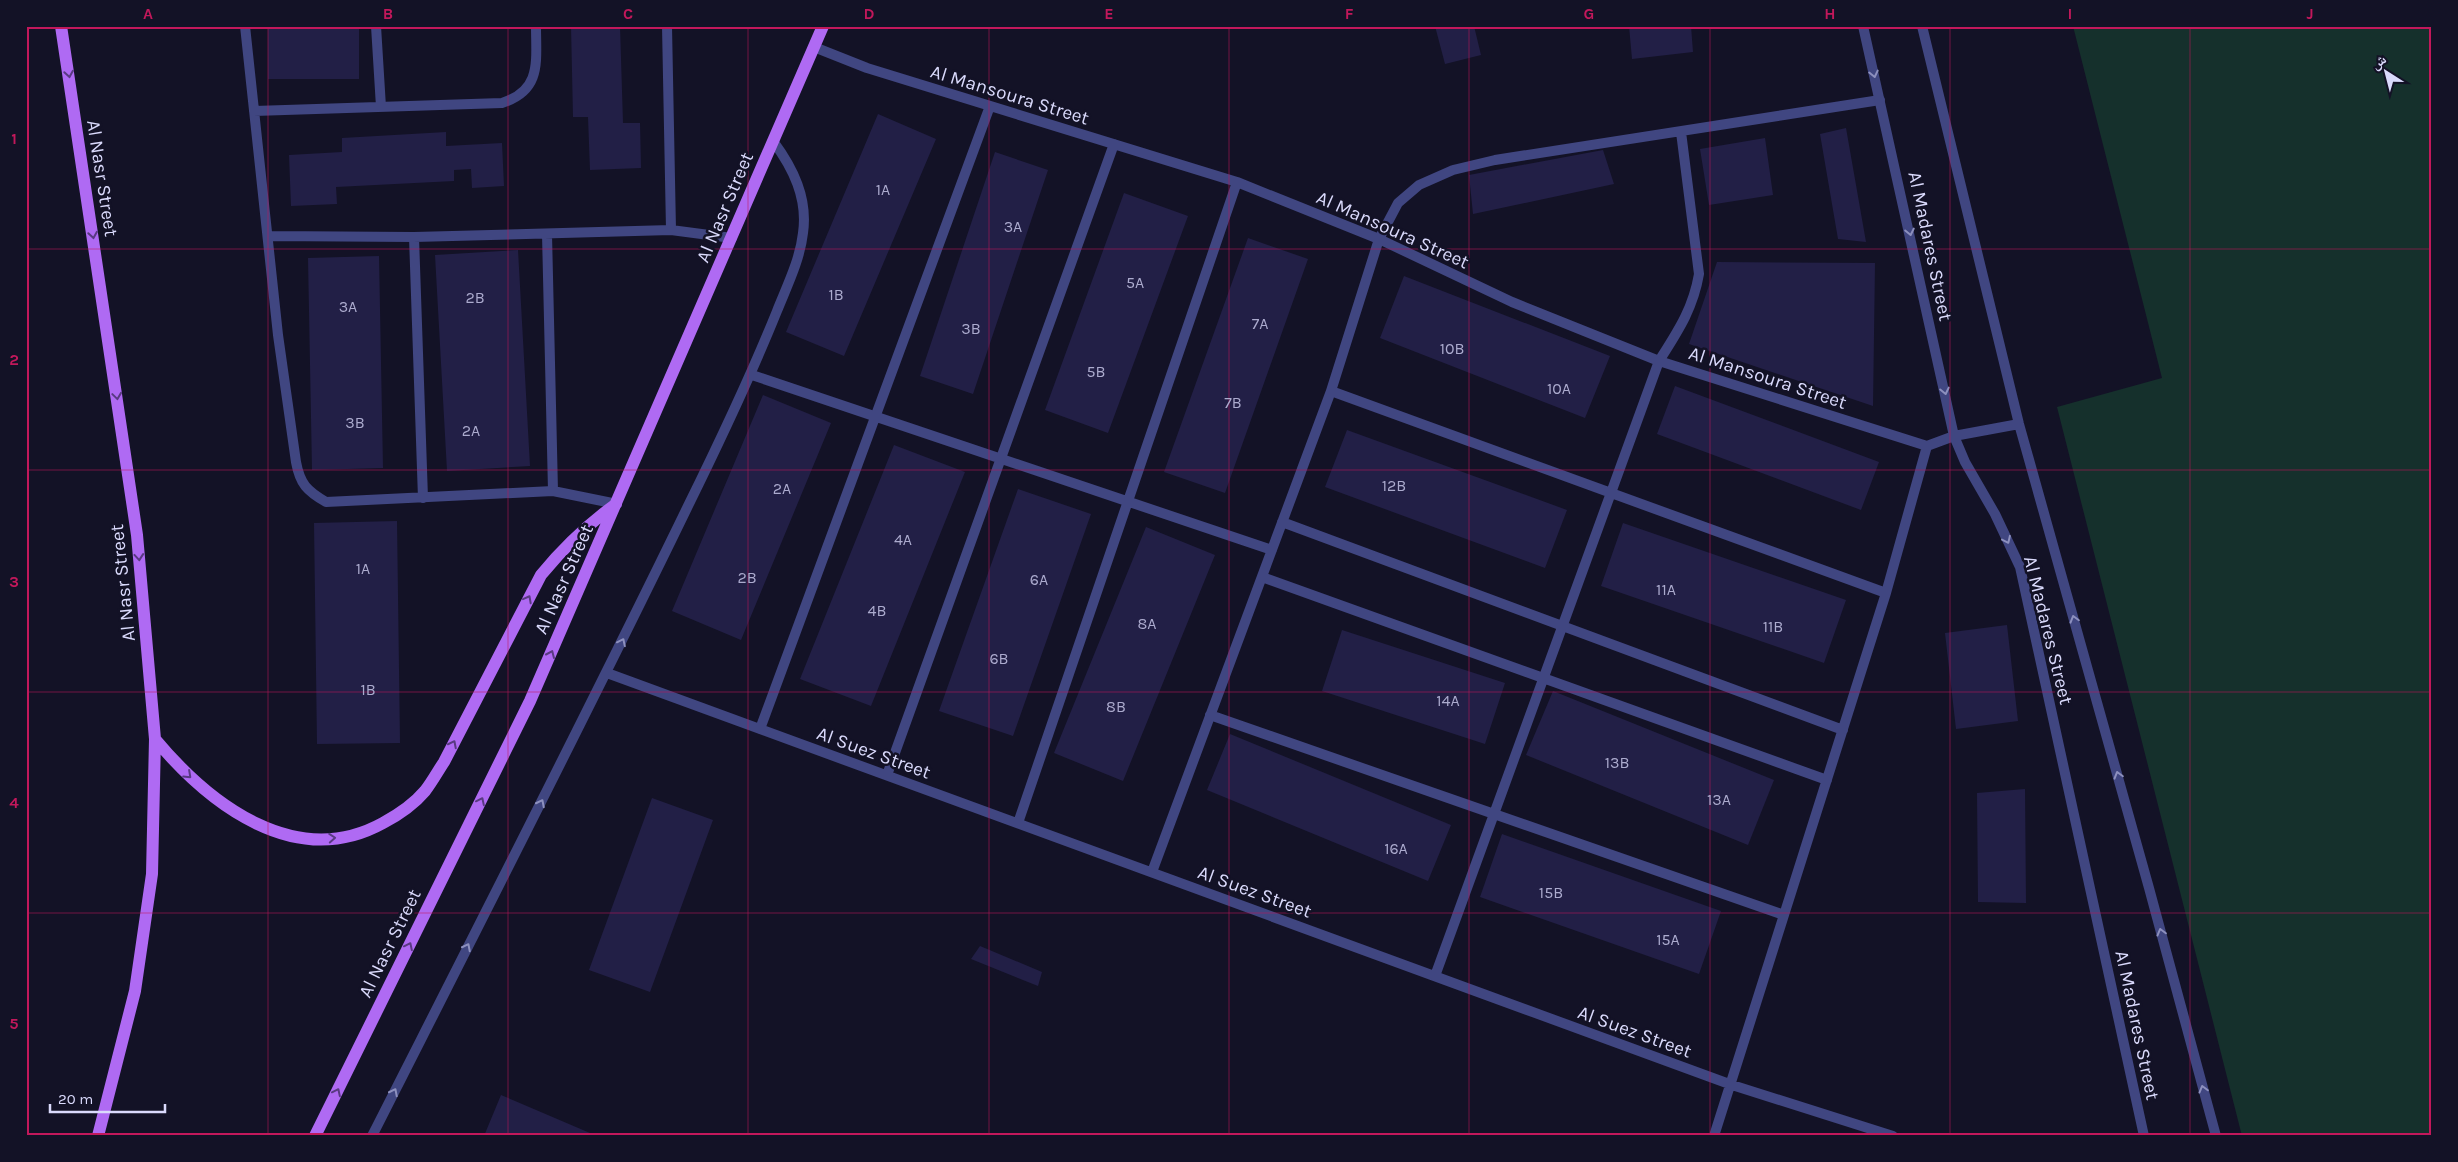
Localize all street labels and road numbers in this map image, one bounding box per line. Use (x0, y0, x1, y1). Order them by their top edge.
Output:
street label: Al Mansoura Street (928, 60, 1092, 130)
street label: Al Nasr Street (82, 118, 122, 238)
street label: Al Nasr Street (692, 149, 758, 266)
street label: Al Madares Street (1903, 169, 1957, 323)
street label: Al Mansoura Street (1313, 186, 1472, 273)
street label: Al Mansoura Street (1686, 342, 1849, 414)
street label: Al Nasr Street (530, 521, 598, 638)
street label: Al Nasr Street (106, 523, 140, 643)
street label: Al Madares Street (2019, 554, 2077, 707)
street label: Al Suez Street (814, 722, 933, 784)
street label: Al Suez Street (1195, 861, 1314, 923)
street label: Al Nasr Street (354, 886, 426, 1001)
street label: Al Madares Street (2110, 948, 2164, 1102)
street label: Al Suez Street (1575, 1001, 1694, 1063)

